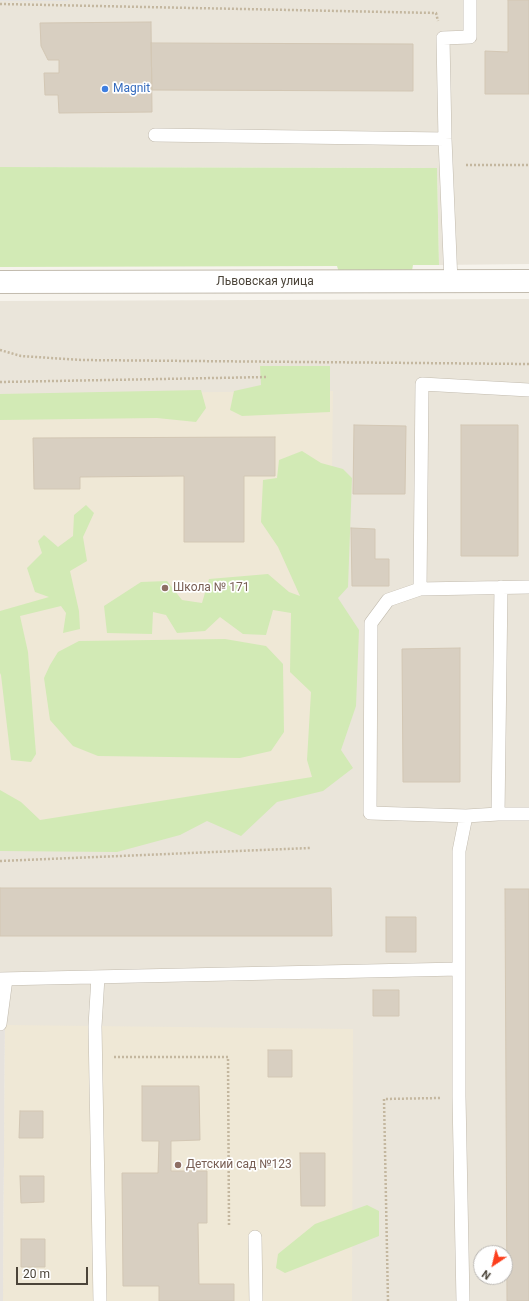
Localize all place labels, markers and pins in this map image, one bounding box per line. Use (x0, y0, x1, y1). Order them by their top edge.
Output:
place label: Magnit (113, 82, 150, 96)
marker: Magnit (100, 84, 110, 94)
place label: Школа № 171 (173, 581, 249, 595)
marker: Школа № 171 (160, 583, 170, 593)
place label: Детский сад №123 (186, 1158, 292, 1172)
marker: Детский сад №123 (173, 1160, 183, 1170)

